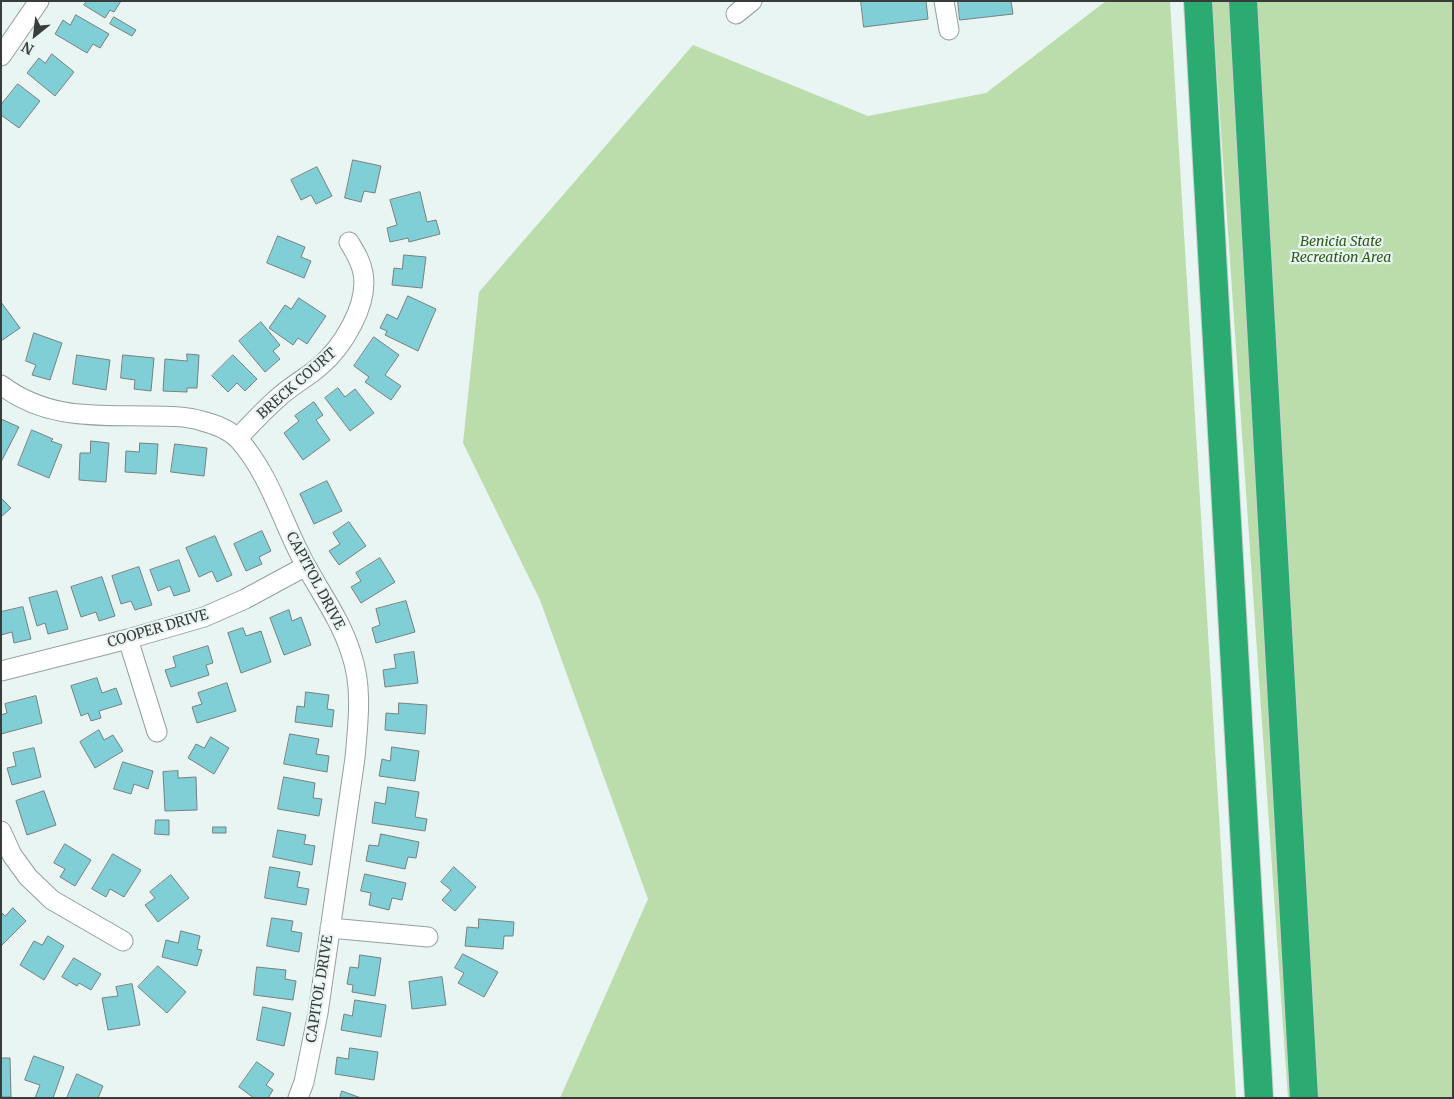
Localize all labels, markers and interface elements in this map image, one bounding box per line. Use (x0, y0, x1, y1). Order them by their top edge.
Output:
north arrow (10, 10, 60, 60)
text: N (19, 38, 37, 59)
park label: Benicia State Recreation Area (1291, 234, 1391, 266)
street label: BRECK COURT (254, 345, 340, 423)
street label: CAPITOL DRIVE (282, 529, 348, 633)
street label: COOPER DRIVE (106, 607, 210, 651)
street label: CAPITOL DRIVE (303, 934, 337, 1044)

